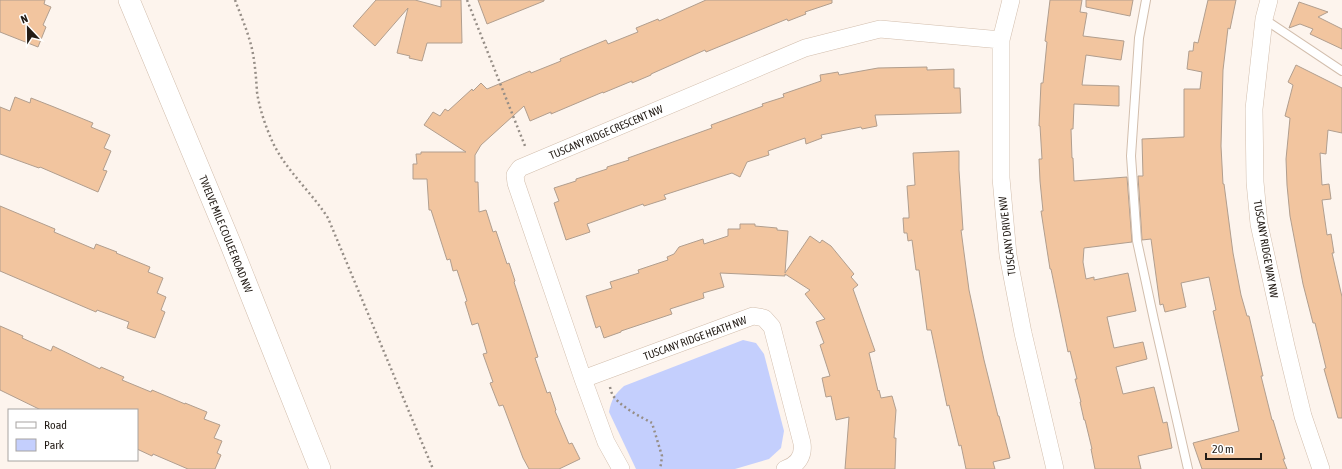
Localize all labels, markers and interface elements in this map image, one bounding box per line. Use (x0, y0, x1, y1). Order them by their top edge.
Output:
north arrow (8, 8, 48, 48)
text: N (19, 12, 30, 26)
street label: TUSCANY RIDGE CRESCENT NW (547, 103, 665, 161)
street label: TWELVE MILE COULEE ROAD NW (197, 174, 255, 294)
street label: TUSCANY DRIVE NW (996, 196, 1018, 276)
street label: TUSCANY RIDGE WAY NW (1251, 199, 1281, 299)
street label: TUSCANY RIDGE HEATH NW (642, 314, 748, 362)
legend (8, 409, 138, 461)
text: Road (44, 418, 67, 432)
scale bar (1206, 435, 1261, 461)
text: Park (44, 438, 65, 452)
text: 20 m (1212, 442, 1234, 456)

